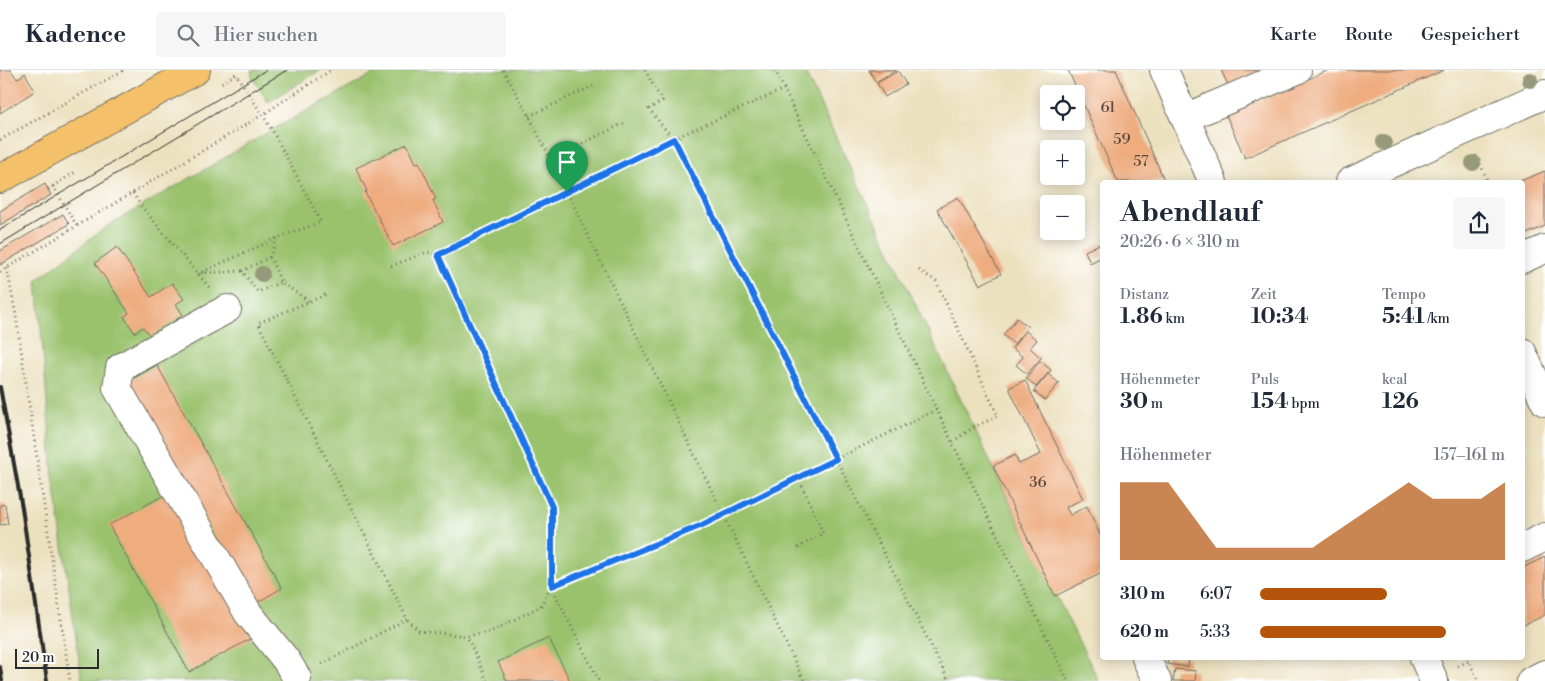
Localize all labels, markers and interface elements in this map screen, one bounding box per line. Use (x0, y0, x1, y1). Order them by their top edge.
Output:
search box (156, 12, 506, 57)
text: Kadence (25, 20, 126, 50)
icon: search (174, 21, 202, 49)
text: Hier suchen (214, 23, 318, 47)
text: Karte (1270, 23, 1317, 46)
text: Route (1345, 23, 1393, 46)
text: Gespeichert (1421, 23, 1520, 46)
map controls (1040, 85, 1085, 240)
button: locate (1040, 85, 1085, 130)
house number: 61 (1100, 98, 1116, 117)
house number: 59 (1113, 130, 1131, 149)
button: + (1040, 140, 1085, 185)
pin (546, 141, 588, 192)
icon: arrive (553, 148, 581, 176)
house number: 57 (1133, 152, 1149, 171)
button: − (1040, 195, 1085, 240)
text: Abendlauf (1120, 195, 1260, 230)
button: share (1453, 197, 1505, 249)
text: 20:26 · 6 × 310 m (1120, 232, 1240, 252)
text: Distanz (1120, 286, 1169, 304)
text: Zeit (1251, 286, 1277, 304)
text: Tempo (1382, 286, 1426, 304)
text: 1.86 (1120, 304, 1163, 330)
text: 10:34 (1251, 304, 1308, 330)
text: 5:41 (1382, 304, 1425, 330)
text: km (1163, 310, 1185, 328)
text: /km (1425, 310, 1450, 328)
text: Höhenmeter (1120, 371, 1200, 389)
text: Puls (1251, 371, 1279, 389)
text: kcal (1382, 371, 1407, 389)
text: 30 (1120, 389, 1148, 415)
text: 154 (1251, 389, 1289, 415)
text: 126 (1382, 389, 1419, 415)
text: m (1148, 395, 1163, 413)
text: bpm (1289, 395, 1320, 413)
text: Höhenmeter (1120, 445, 1212, 465)
text: 157–161 m (1433, 445, 1505, 465)
house number: 36 (1029, 473, 1047, 492)
text: 310 m (1120, 584, 1165, 604)
text: 6:07 (1200, 584, 1232, 604)
text: 620 m (1120, 622, 1169, 642)
text: 5:33 (1200, 622, 1230, 642)
scale bar (15, 646, 99, 669)
text: 20 m (22, 649, 54, 667)

